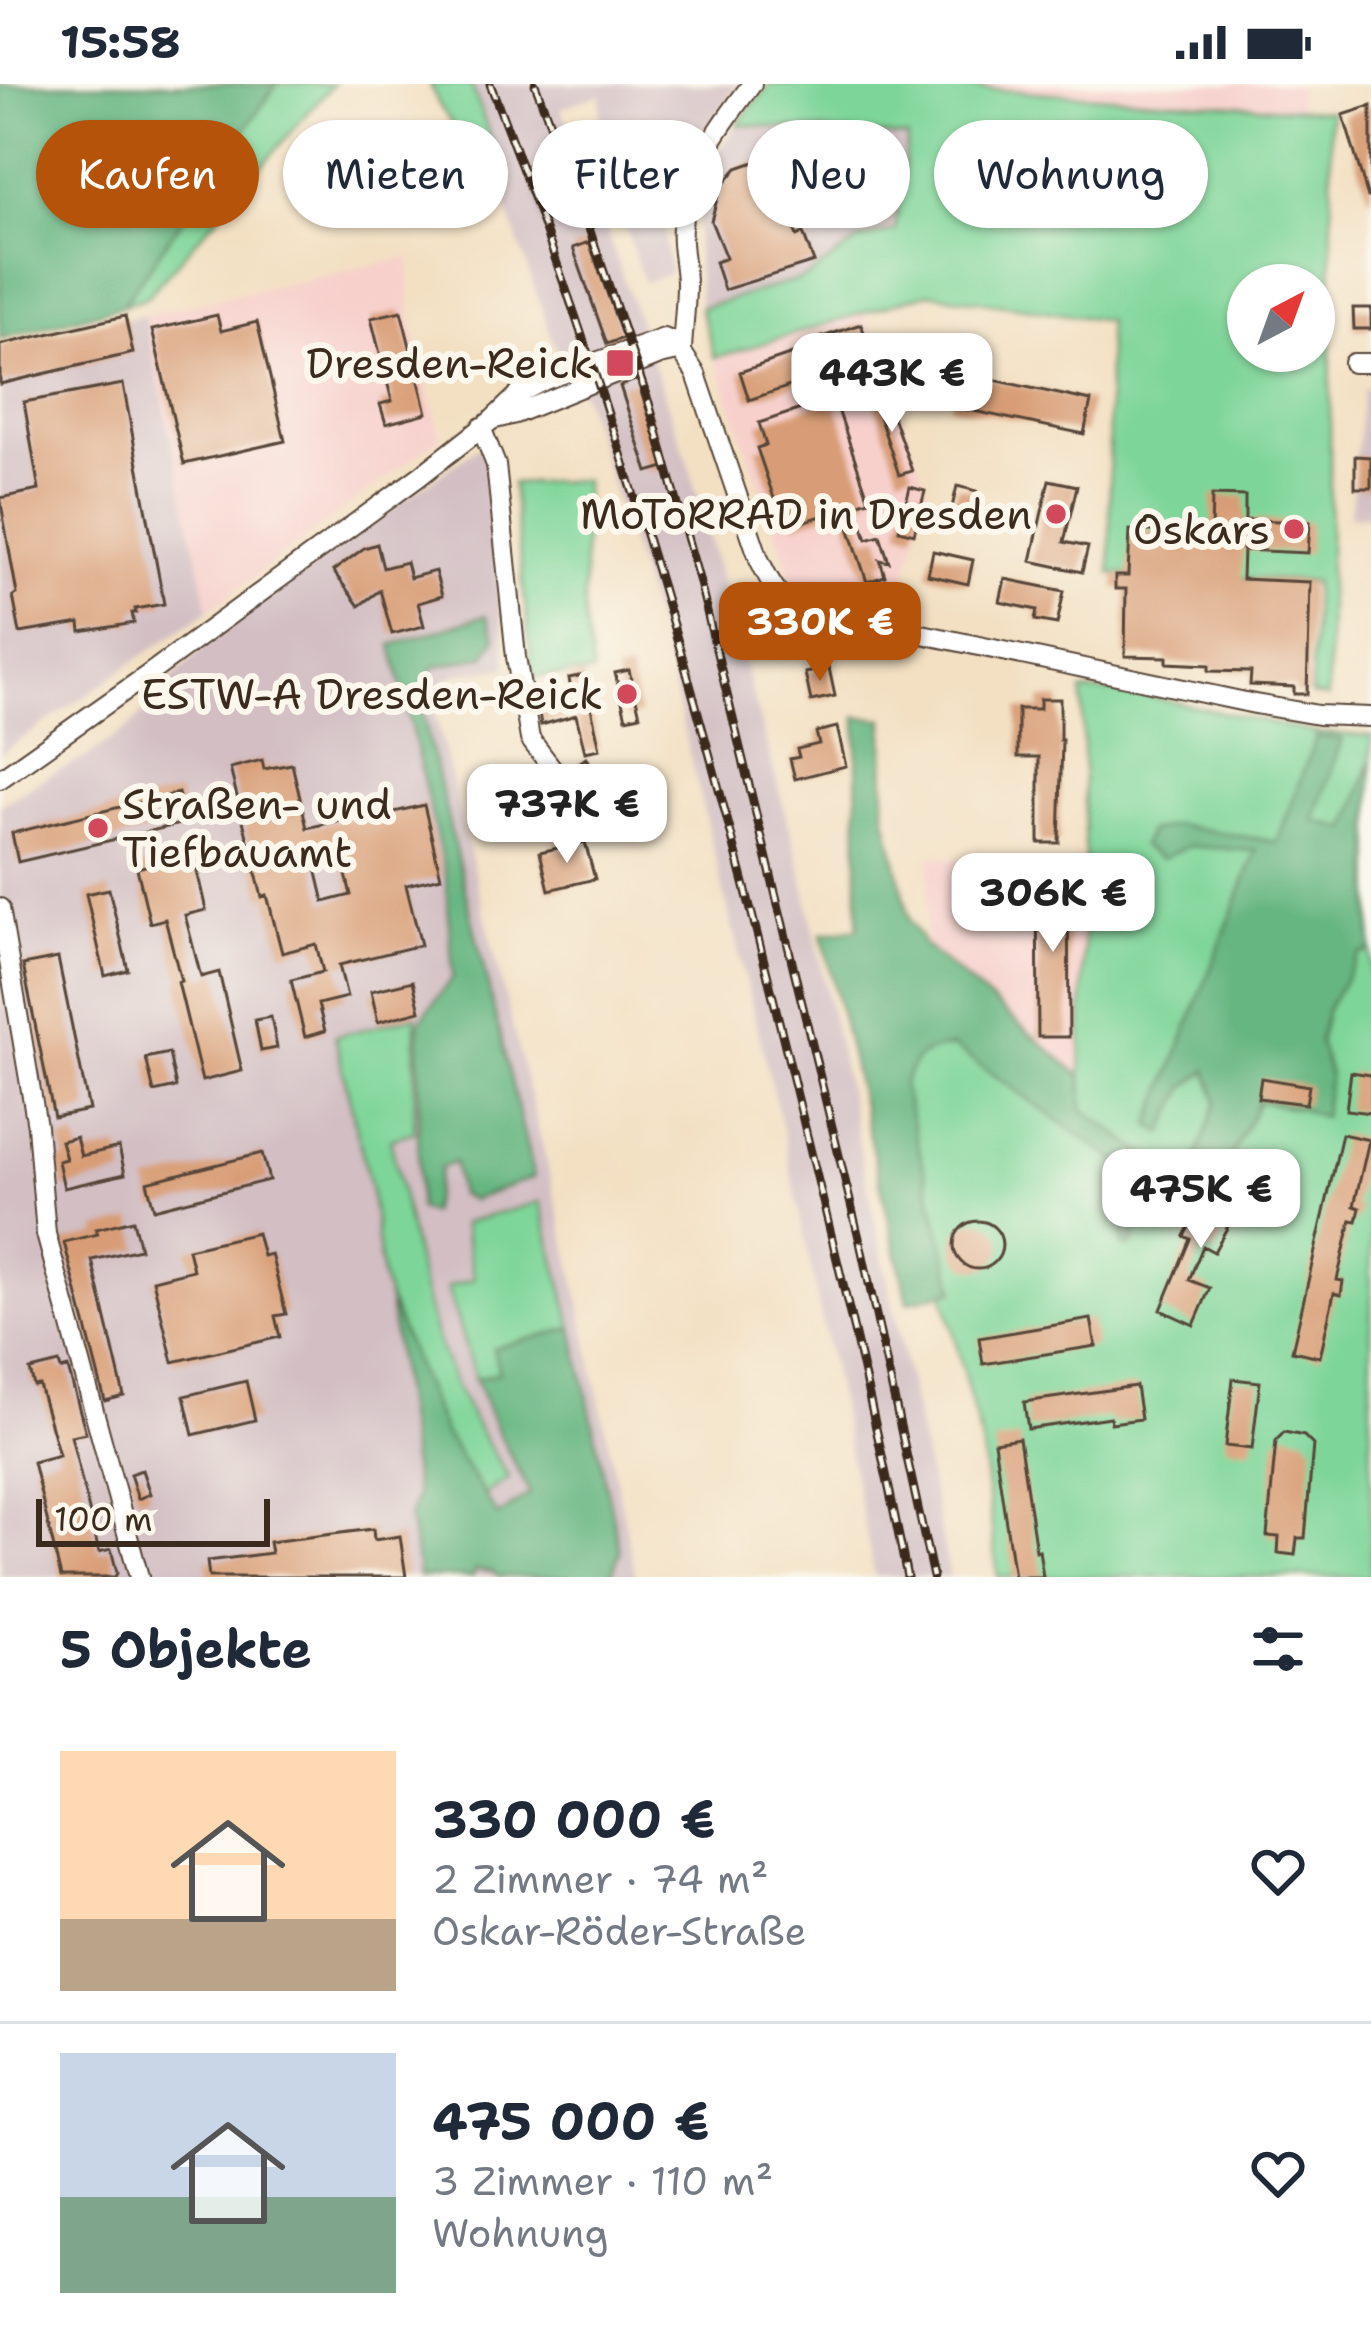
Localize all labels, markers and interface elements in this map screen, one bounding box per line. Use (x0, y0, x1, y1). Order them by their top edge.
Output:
text: 15:58 (60, 12, 181, 72)
chip: Kaufen (36, 120, 259, 228)
chip: Mieten (283, 120, 508, 228)
chip: Filter (532, 120, 723, 228)
chip: Neu (747, 120, 910, 228)
chip: Wohnung (934, 120, 1208, 228)
north arrow (1227, 264, 1335, 372)
map controls (1227, 264, 1335, 372)
pin: 443K € (794, 333, 990, 435)
place label: Dresden-Reick (306, 335, 593, 391)
text: 443K € (818, 346, 966, 398)
marker: Dresden-Reick (604, 347, 636, 379)
place label: MoToRRAD in Dresden (580, 486, 1032, 542)
marker: MoToRRAD in Dresden (1043, 501, 1069, 527)
place label: Oskars (1133, 501, 1270, 557)
marker: Oskars (1281, 516, 1307, 542)
pin: 330K € (722, 582, 918, 684)
text: 330K € (746, 595, 894, 647)
place label: ESTW-A Dresden-Reick (141, 666, 603, 722)
marker: ESTW-A Dresden-Reick (614, 681, 640, 707)
pin: 737K € (469, 764, 665, 866)
place label: Straßen- und Tiefbauamt (122, 776, 392, 880)
text: 737K € (494, 777, 640, 829)
marker: Straßen- und Tiefbauamt (85, 815, 111, 841)
pin: 306K € (955, 853, 1151, 955)
text: 306K € (979, 866, 1127, 918)
pin: 475K € (1103, 1149, 1299, 1251)
text: 475K € (1129, 1162, 1273, 1214)
scale bar (36, 1493, 270, 1546)
text: 100 m (54, 1497, 153, 1542)
text: 5 Objekte (60, 1615, 312, 1683)
icon: filters (1245, 1616, 1311, 1682)
text: 330 000 € (432, 1785, 715, 1853)
icon: home (156, 1799, 300, 1943)
icon: heart (1245, 1838, 1311, 1904)
text: 2 Zimmer · 74 m² (432, 1853, 769, 1905)
text: Oskar-Röder-Straße (432, 1905, 807, 1957)
text: 475 000 € (432, 2087, 710, 2155)
icon: home (156, 2101, 300, 2245)
icon: heart (1245, 2140, 1311, 2206)
text: 3 Zimmer · 110 m² (432, 2155, 773, 2207)
text: Wohnung (432, 2207, 608, 2259)

